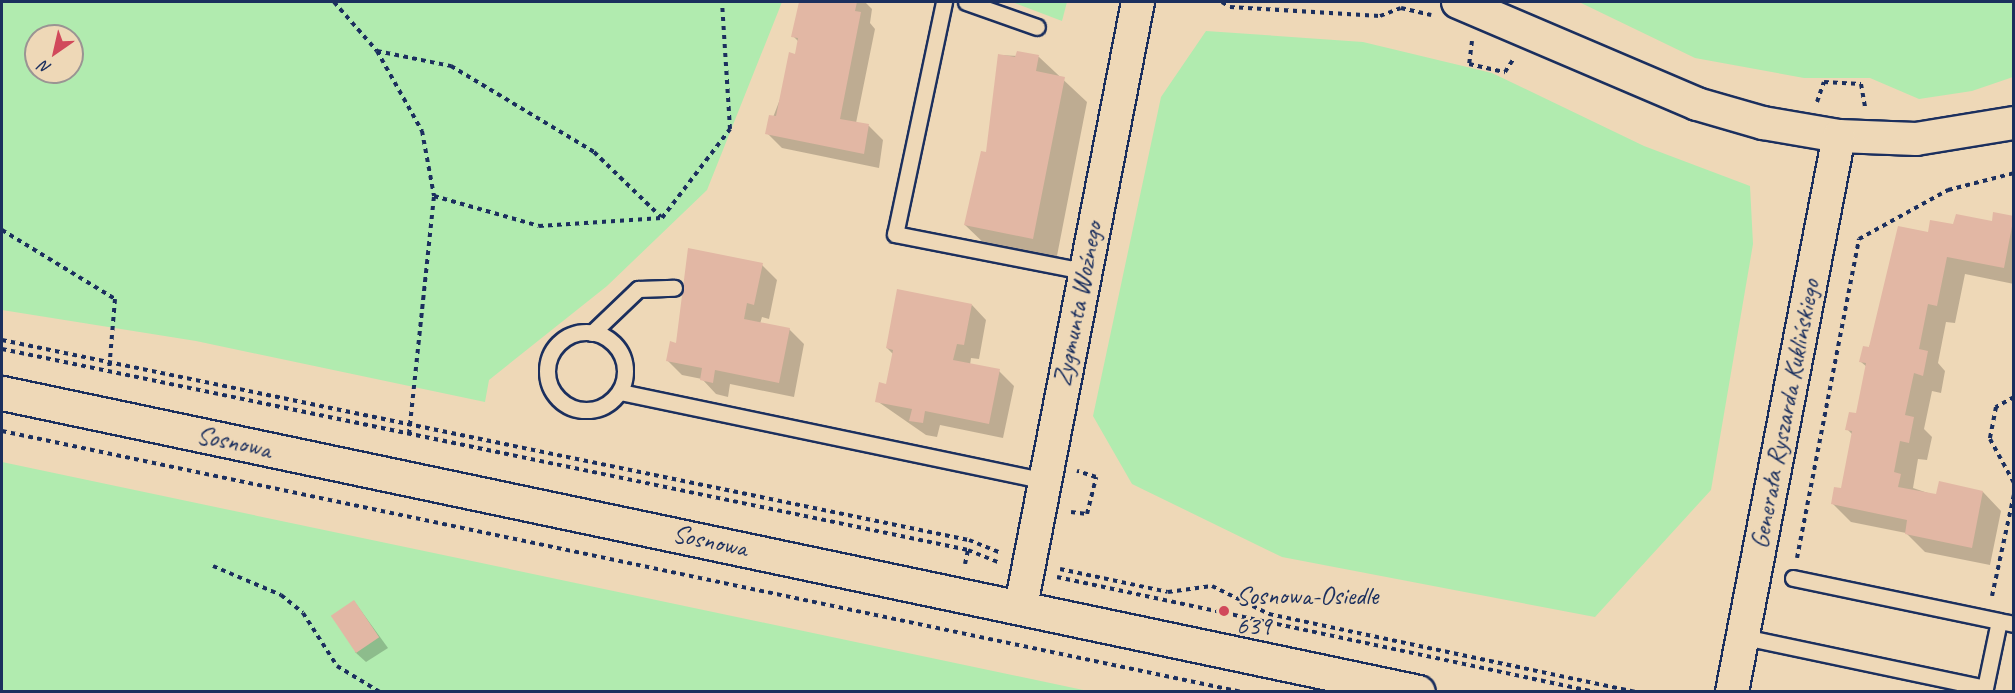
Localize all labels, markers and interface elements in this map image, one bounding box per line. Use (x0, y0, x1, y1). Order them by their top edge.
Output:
north arrow (24, 24, 84, 84)
text: N (35, 56, 55, 78)
street label: Zygmunta Woźnego (1047, 219, 1109, 389)
street label: Generała Ryszarda Kuklińskiego (1744, 276, 1826, 552)
street label: Sosnowa (194, 419, 274, 465)
street label: Sosnowa (670, 518, 750, 564)
place label: Sosnowa-Osiedle 639 (1236, 580, 1378, 642)
marker: Sosnowa-Osiedle 639 (1217, 604, 1231, 618)

